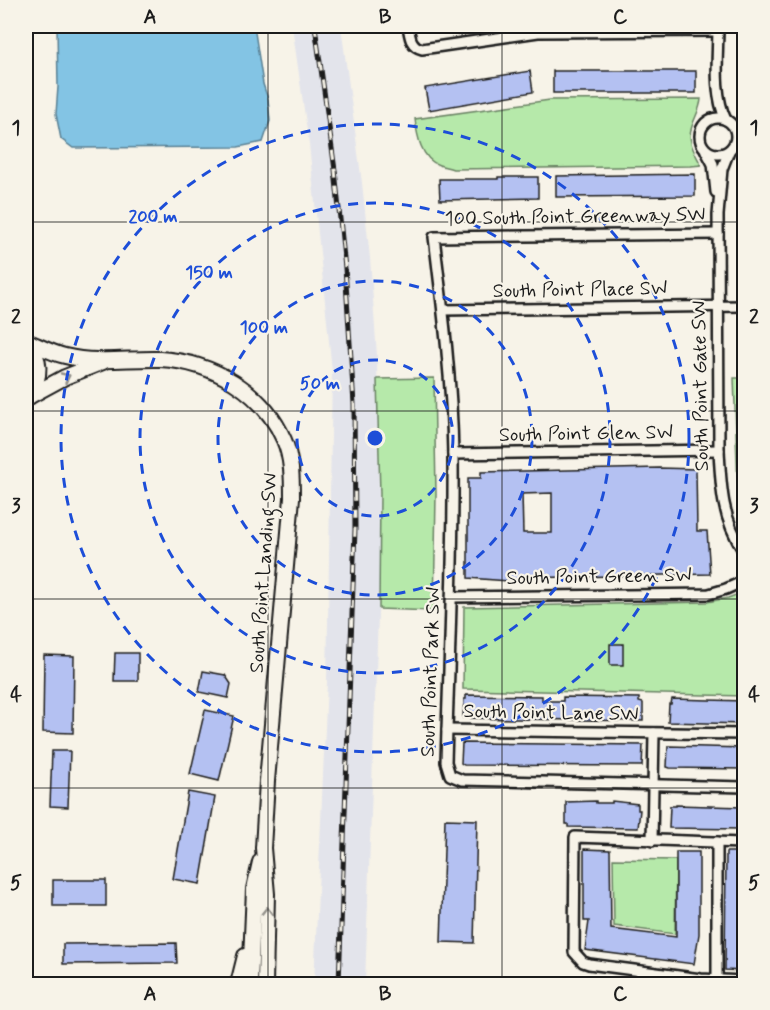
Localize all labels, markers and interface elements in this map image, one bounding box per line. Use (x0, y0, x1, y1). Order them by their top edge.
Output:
text: A (143, 4, 157, 31)
text: B (379, 4, 392, 31)
text: C (613, 4, 628, 31)
text: 1 (12, 115, 20, 142)
text: 1 (750, 115, 758, 142)
street label: 100 South Point Greenway SW (444, 201, 706, 233)
text: 200 m (128, 205, 178, 229)
text: 150 m (185, 261, 233, 285)
street label: South Point Place SW (492, 275, 668, 305)
street label: South Point Gate SW (686, 300, 716, 472)
text: 2 (11, 304, 21, 331)
text: 2 (749, 304, 759, 331)
text: 100 m (240, 316, 288, 340)
one-way arrow (60, 372, 71, 384)
text: 50 m (300, 372, 340, 396)
street label: South Point Glen SW (499, 419, 674, 449)
centre of rings (365, 428, 385, 448)
street label: South Point Landing SW (244, 472, 286, 674)
text: 3 (11, 493, 21, 520)
text: 3 (749, 493, 759, 520)
street label: South Point Green SW (506, 562, 692, 592)
street label: South Point Park SW (415, 586, 447, 758)
text: 4 (10, 682, 22, 709)
text: 4 (748, 682, 760, 709)
street label: South Point Lane SW (463, 698, 639, 728)
text: 5 (10, 870, 22, 897)
text: 5 (748, 870, 760, 897)
one-way arrow (260, 907, 273, 916)
text: A (143, 981, 157, 1008)
text: B (379, 981, 392, 1008)
text: C (613, 981, 628, 1008)

